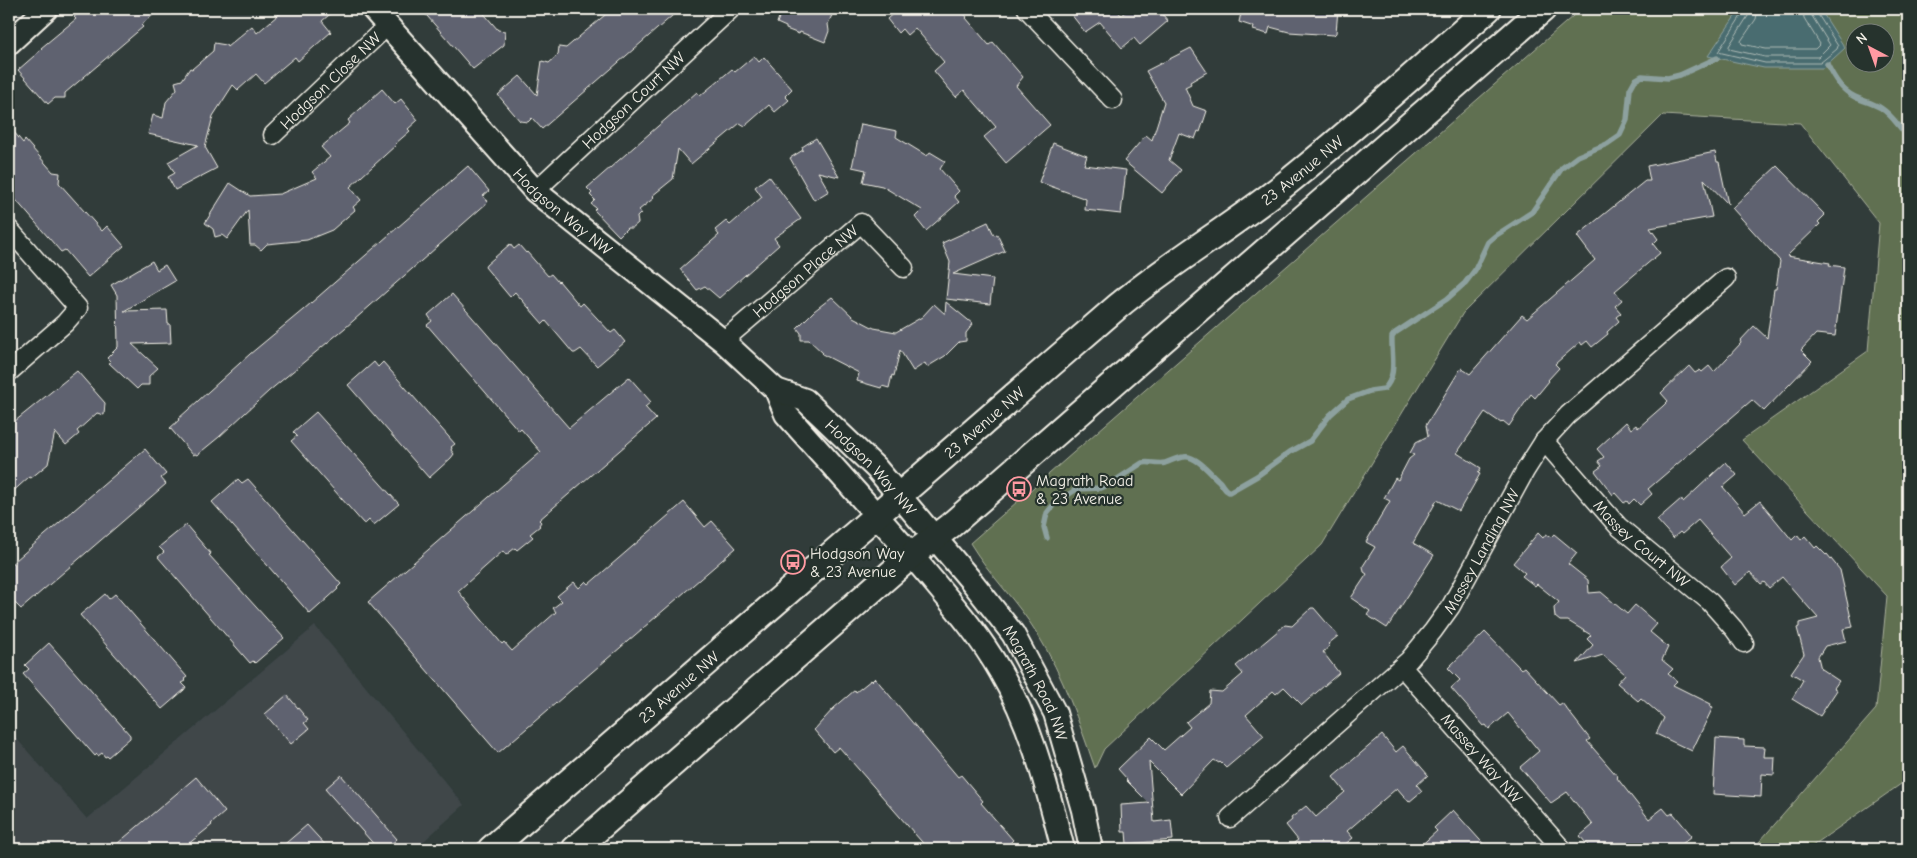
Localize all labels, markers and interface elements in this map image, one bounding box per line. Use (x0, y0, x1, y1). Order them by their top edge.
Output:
north arrow (1844, 22, 1894, 72)
street label: Hodgson Close NW (277, 29, 385, 133)
text: N (1853, 29, 1871, 48)
street label: Hodgson Court NW (579, 48, 689, 153)
street label: 23 Avenue NW (1258, 132, 1347, 210)
street label: Hodgson Way NW (509, 165, 616, 259)
street label: Hodgson Place NW (750, 222, 862, 321)
street label: 23 Avenue NW (941, 383, 1029, 463)
street label: Hodgson Way NW (821, 416, 920, 519)
place label: Magrath Road & 23 Avenue (1036, 472, 1134, 508)
bus stop icon: Magrath Road & 23 Avenue (1006, 476, 1032, 502)
street label: Massey Landing NW (1440, 486, 1524, 618)
street label: Massey Court NW (1589, 497, 1693, 592)
place label: Hodgson Way & 23 Avenue (810, 545, 905, 581)
bus stop icon: Hodgson Way & 23 Avenue (780, 549, 806, 575)
street label: Magrath Road NW (999, 621, 1070, 743)
street label: 23 Avenue NW (635, 648, 723, 727)
street label: Massey Way NW (1437, 710, 1525, 807)

